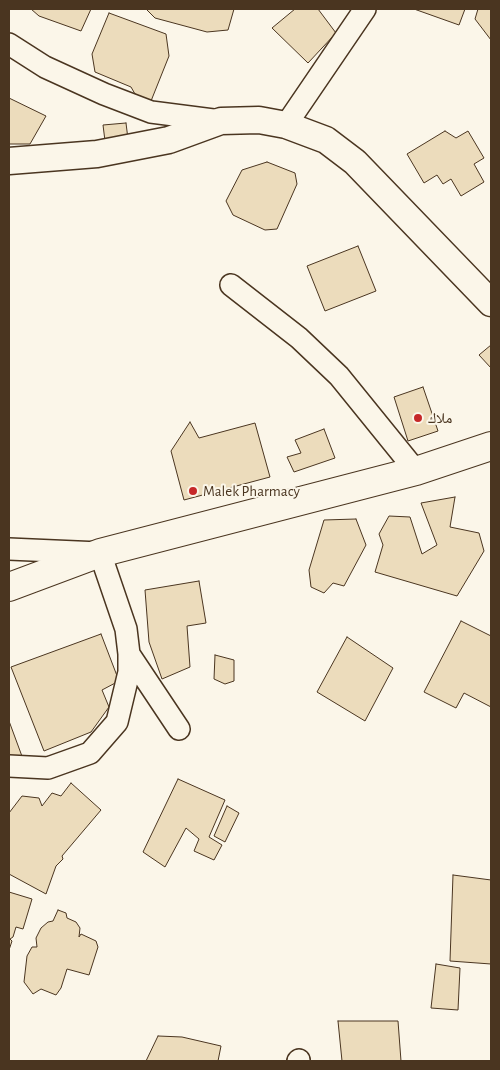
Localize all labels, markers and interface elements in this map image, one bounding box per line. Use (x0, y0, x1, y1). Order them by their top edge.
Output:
place label: ملاك (428, 409, 452, 427)
marker: ملاك (412, 412, 424, 424)
place label: Malek Pharmacy (203, 482, 300, 500)
marker: Malek Pharmacy (187, 485, 199, 497)

